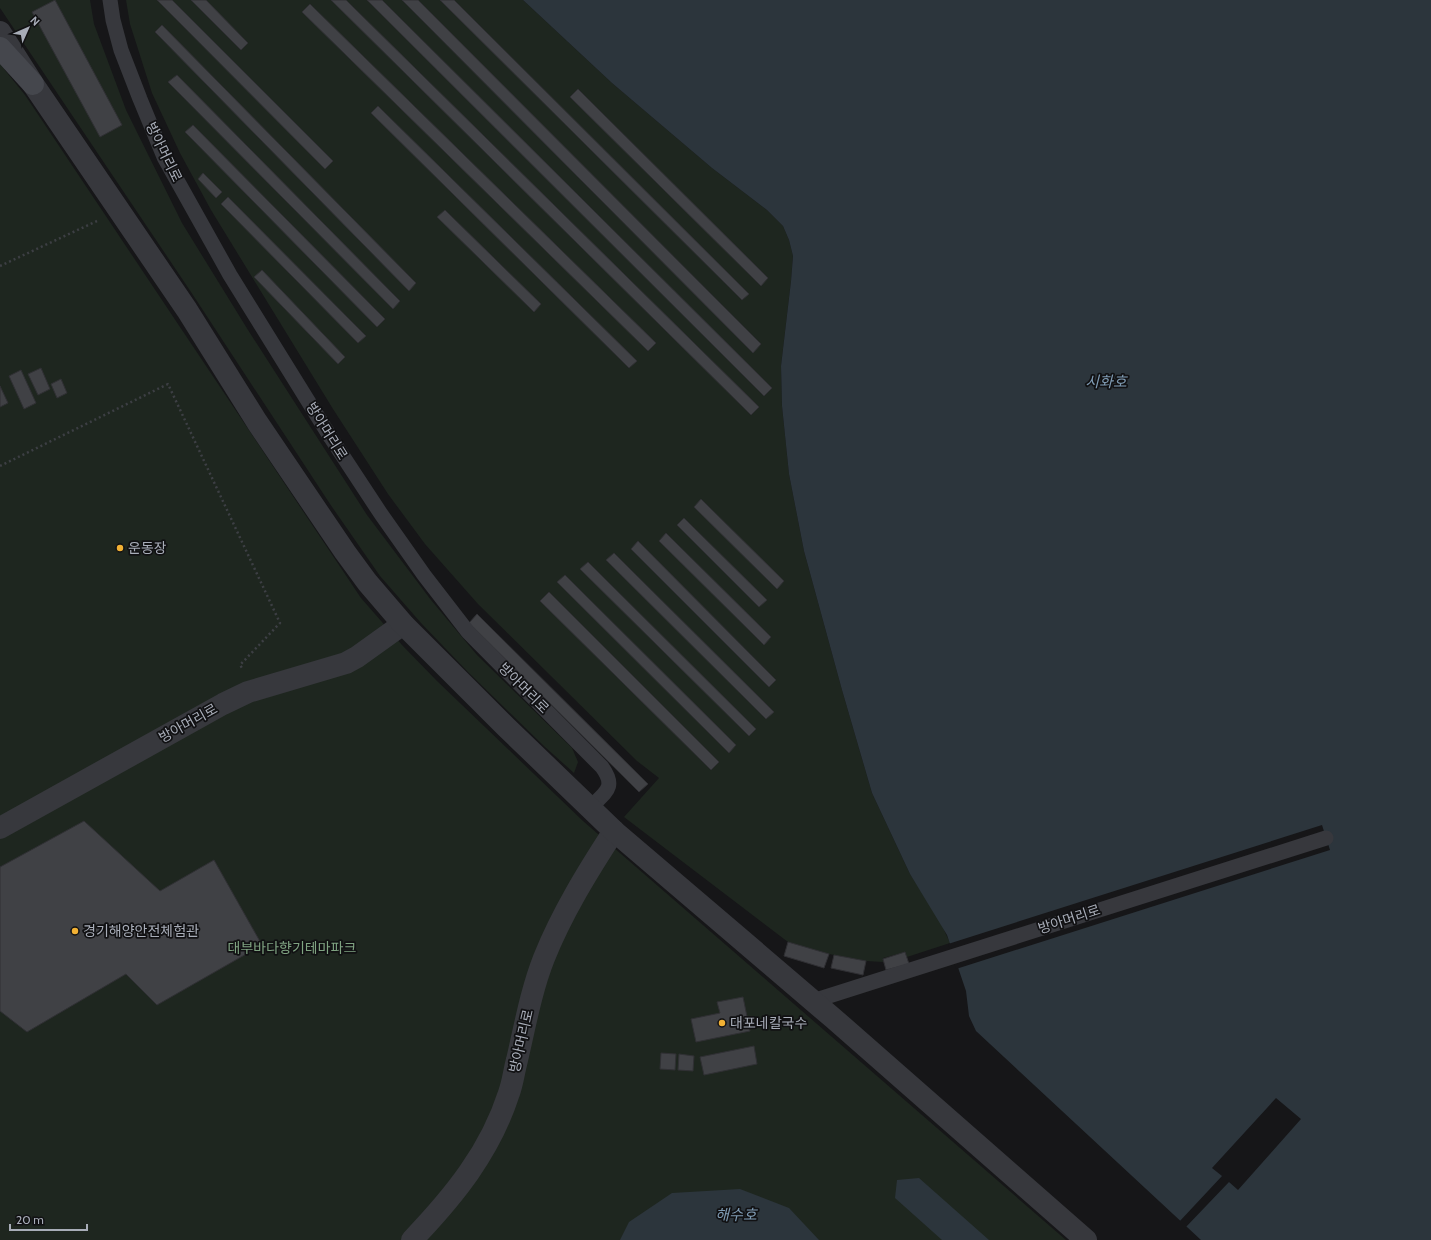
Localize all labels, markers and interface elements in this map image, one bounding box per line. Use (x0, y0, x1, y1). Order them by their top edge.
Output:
north arrow (8, 8, 48, 48)
text: N (27, 13, 43, 29)
street label: 방아머리로 (142, 119, 186, 185)
water label: 시화호 (1085, 373, 1128, 391)
street label: 방아머리로 (302, 399, 352, 463)
place label: 운동장 (128, 539, 167, 557)
marker: 운동장 (115, 543, 125, 553)
street label: 방아머리로 (495, 659, 553, 717)
street label: 방아머리로 (155, 699, 221, 746)
street label: 방아머리로 (1036, 900, 1103, 938)
place label: 경기해양안전체험관 (83, 922, 199, 940)
marker: 경기해양안전체험관 (70, 926, 80, 936)
park label: 대부바다향기테마파크 (228, 939, 357, 957)
street label: 방아머리로 (505, 1007, 537, 1074)
place label: 대포네칼국수 (730, 1014, 807, 1032)
marker: 대포네칼국수 (717, 1018, 727, 1028)
scale bar (10, 1206, 87, 1232)
water label: 해수호 (715, 1206, 758, 1224)
text: 20 m (16, 1212, 44, 1227)

